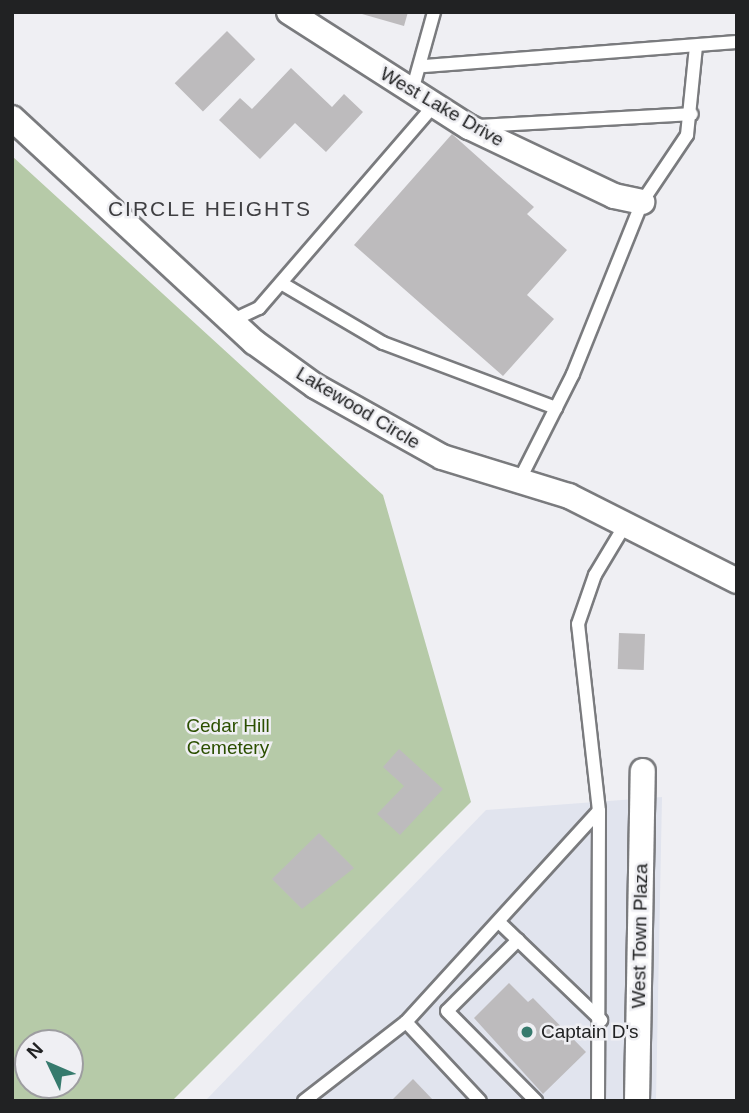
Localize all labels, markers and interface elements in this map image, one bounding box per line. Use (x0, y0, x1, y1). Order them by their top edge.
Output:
street label: West Lake Drive (376, 62, 508, 152)
district label: CIRCLE HEIGHTS (110, 196, 310, 222)
street label: Lakewood Circle (292, 362, 424, 454)
park label: Cedar Hill Cemetery (186, 715, 270, 759)
street label: West Town Plaza (627, 863, 653, 1009)
place label: Captain D's (541, 1021, 639, 1043)
marker: Captain D's (519, 1024, 535, 1040)
north arrow (14, 1029, 84, 1099)
text: N (23, 1038, 47, 1063)

